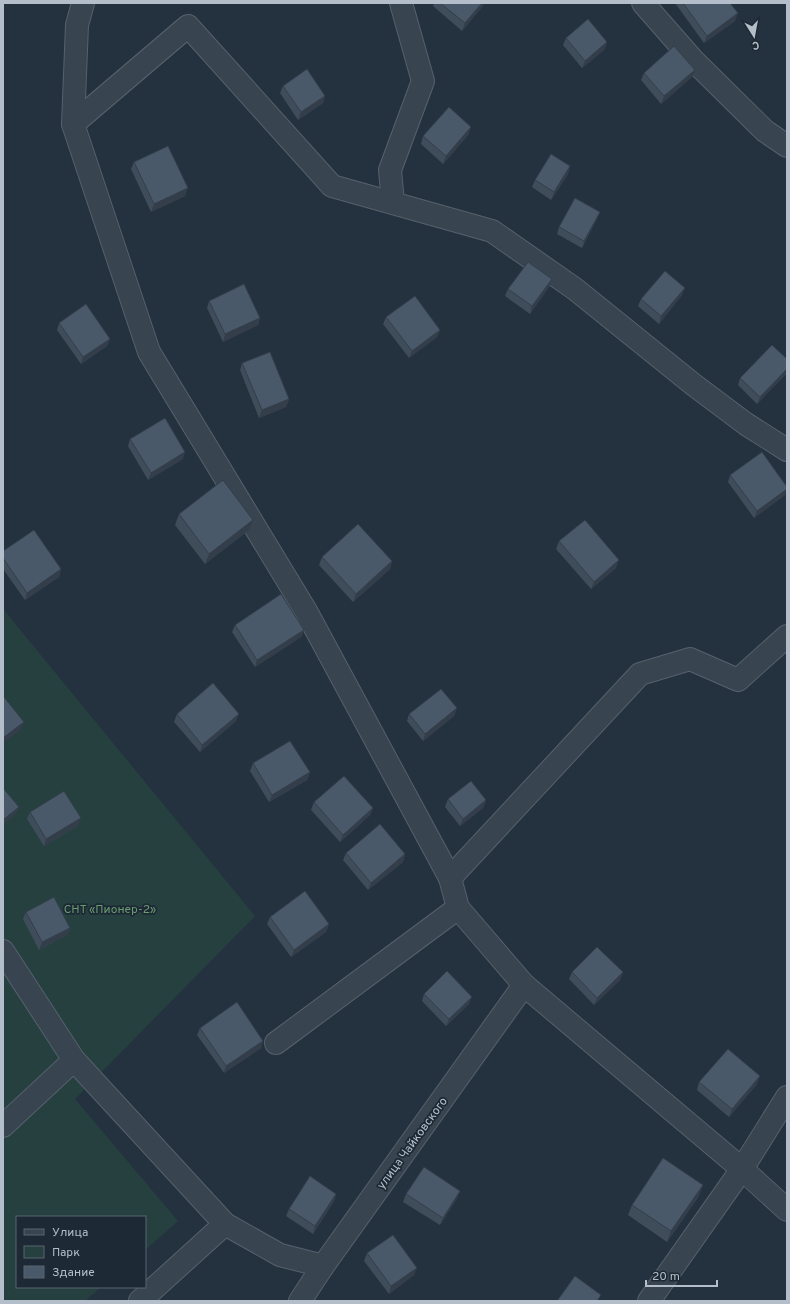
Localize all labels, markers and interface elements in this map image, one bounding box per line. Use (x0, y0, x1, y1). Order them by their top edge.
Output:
north arrow (734, 16, 774, 56)
text: С (751, 37, 761, 52)
park label: СНТ «Пионер-2» (64, 902, 156, 918)
street label: улица Чайковского (374, 1094, 452, 1193)
legend (16, 1216, 146, 1288)
text: Улица (52, 1225, 88, 1241)
text: Парк (52, 1245, 80, 1261)
scale bar (646, 1262, 717, 1288)
text: Здание (52, 1265, 95, 1281)
text: 20 m (652, 1269, 680, 1285)

